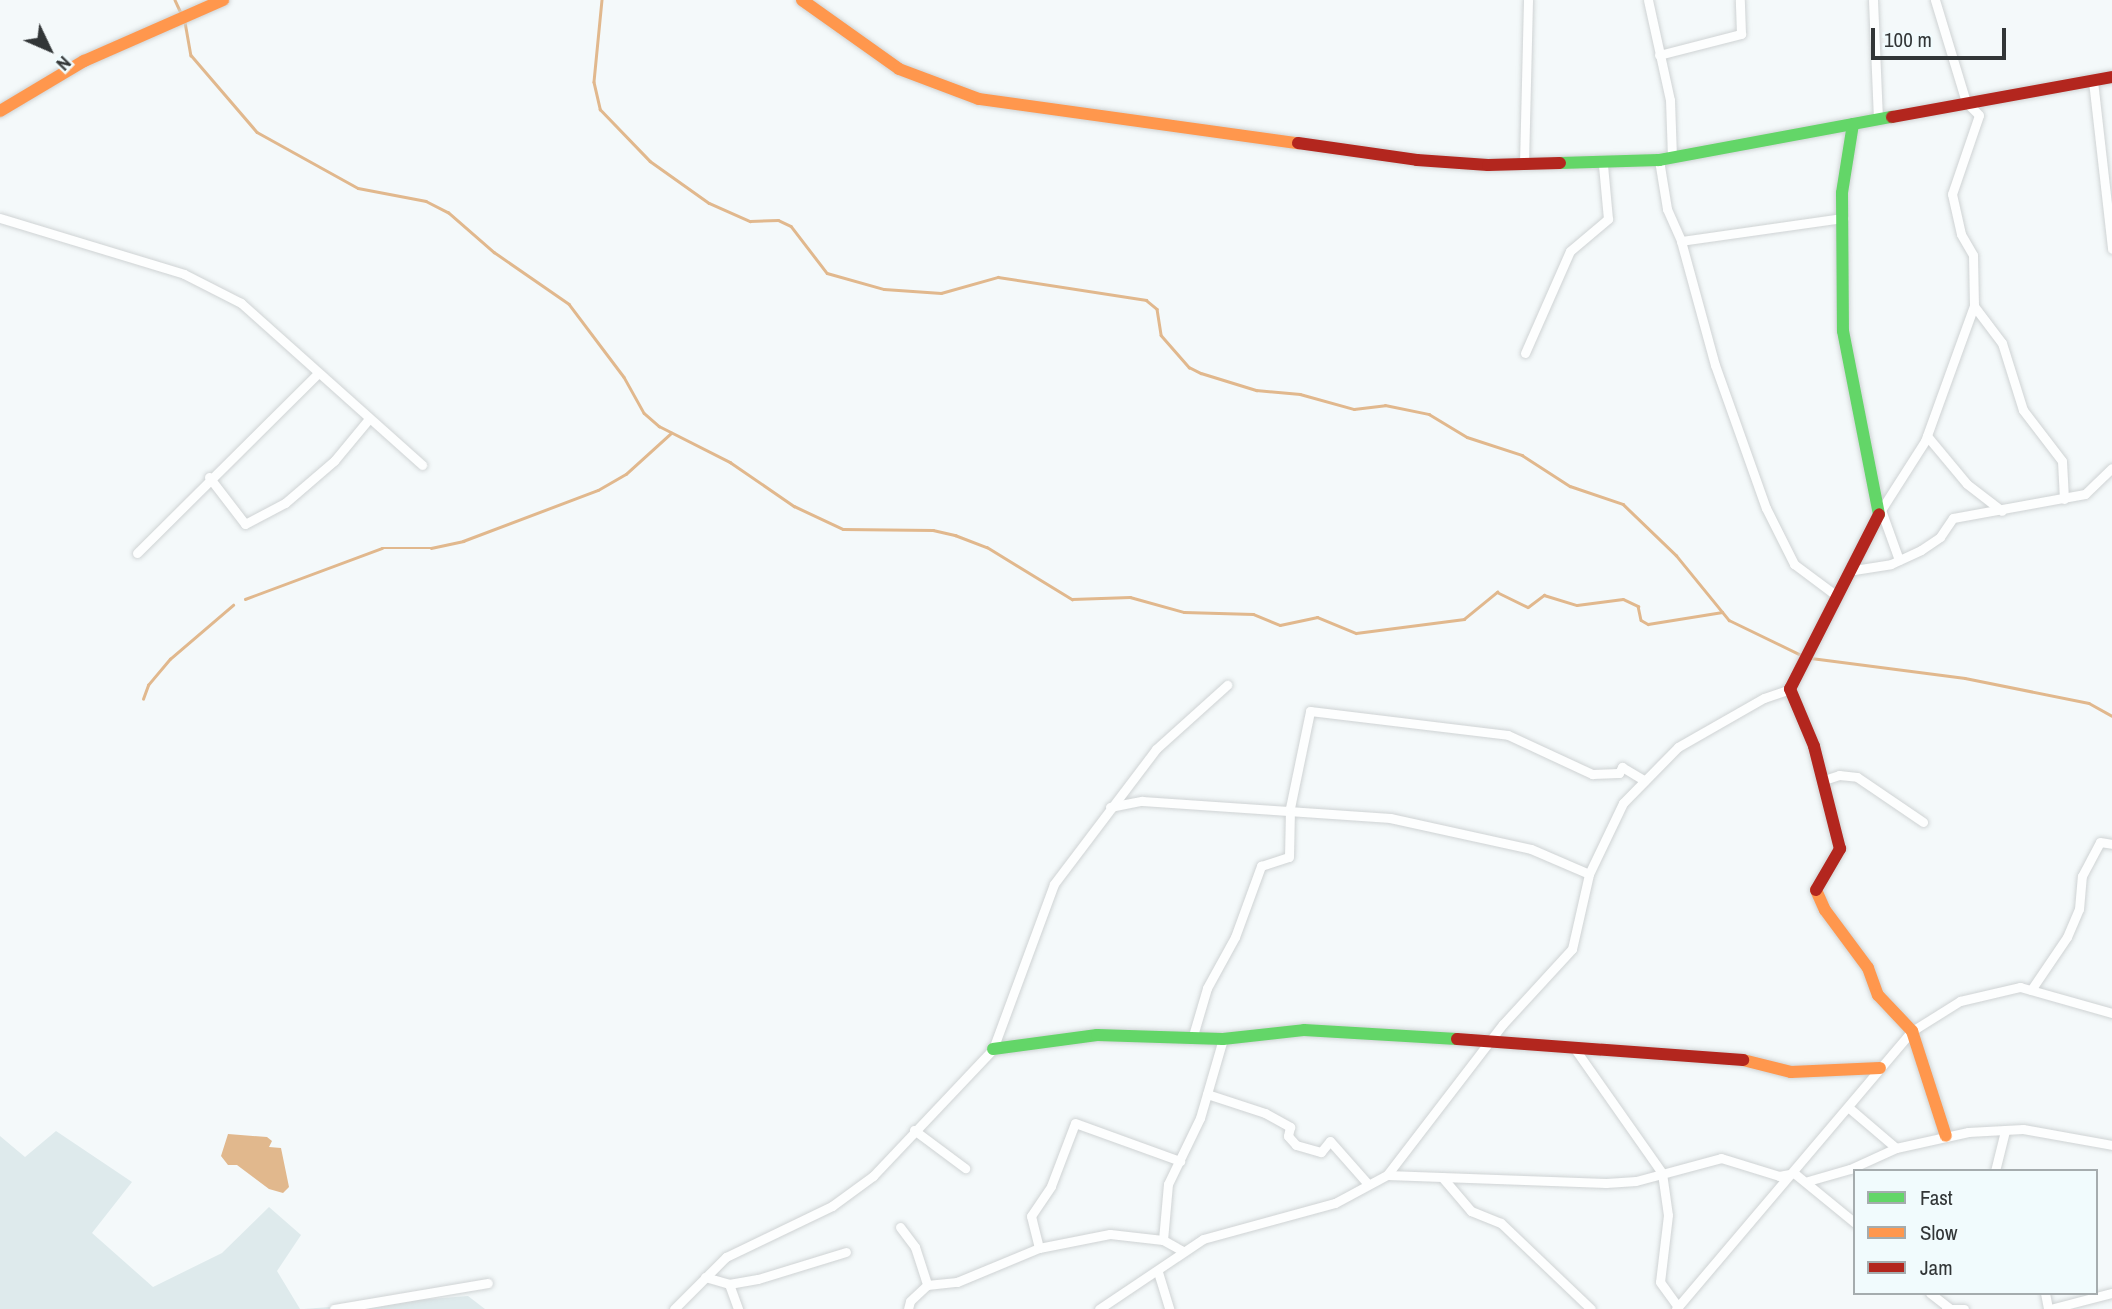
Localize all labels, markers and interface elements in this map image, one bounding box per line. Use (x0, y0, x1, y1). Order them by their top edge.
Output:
north arrow (14, 14, 84, 84)
scale bar (1874, 14, 2009, 58)
text: 100 m (1884, 25, 1932, 54)
text: N (51, 51, 77, 77)
legend (1853, 1169, 2098, 1295)
text: Fast (1920, 1183, 1953, 1212)
text: Slow (1920, 1218, 1957, 1247)
text: Jam (1920, 1253, 1953, 1282)

